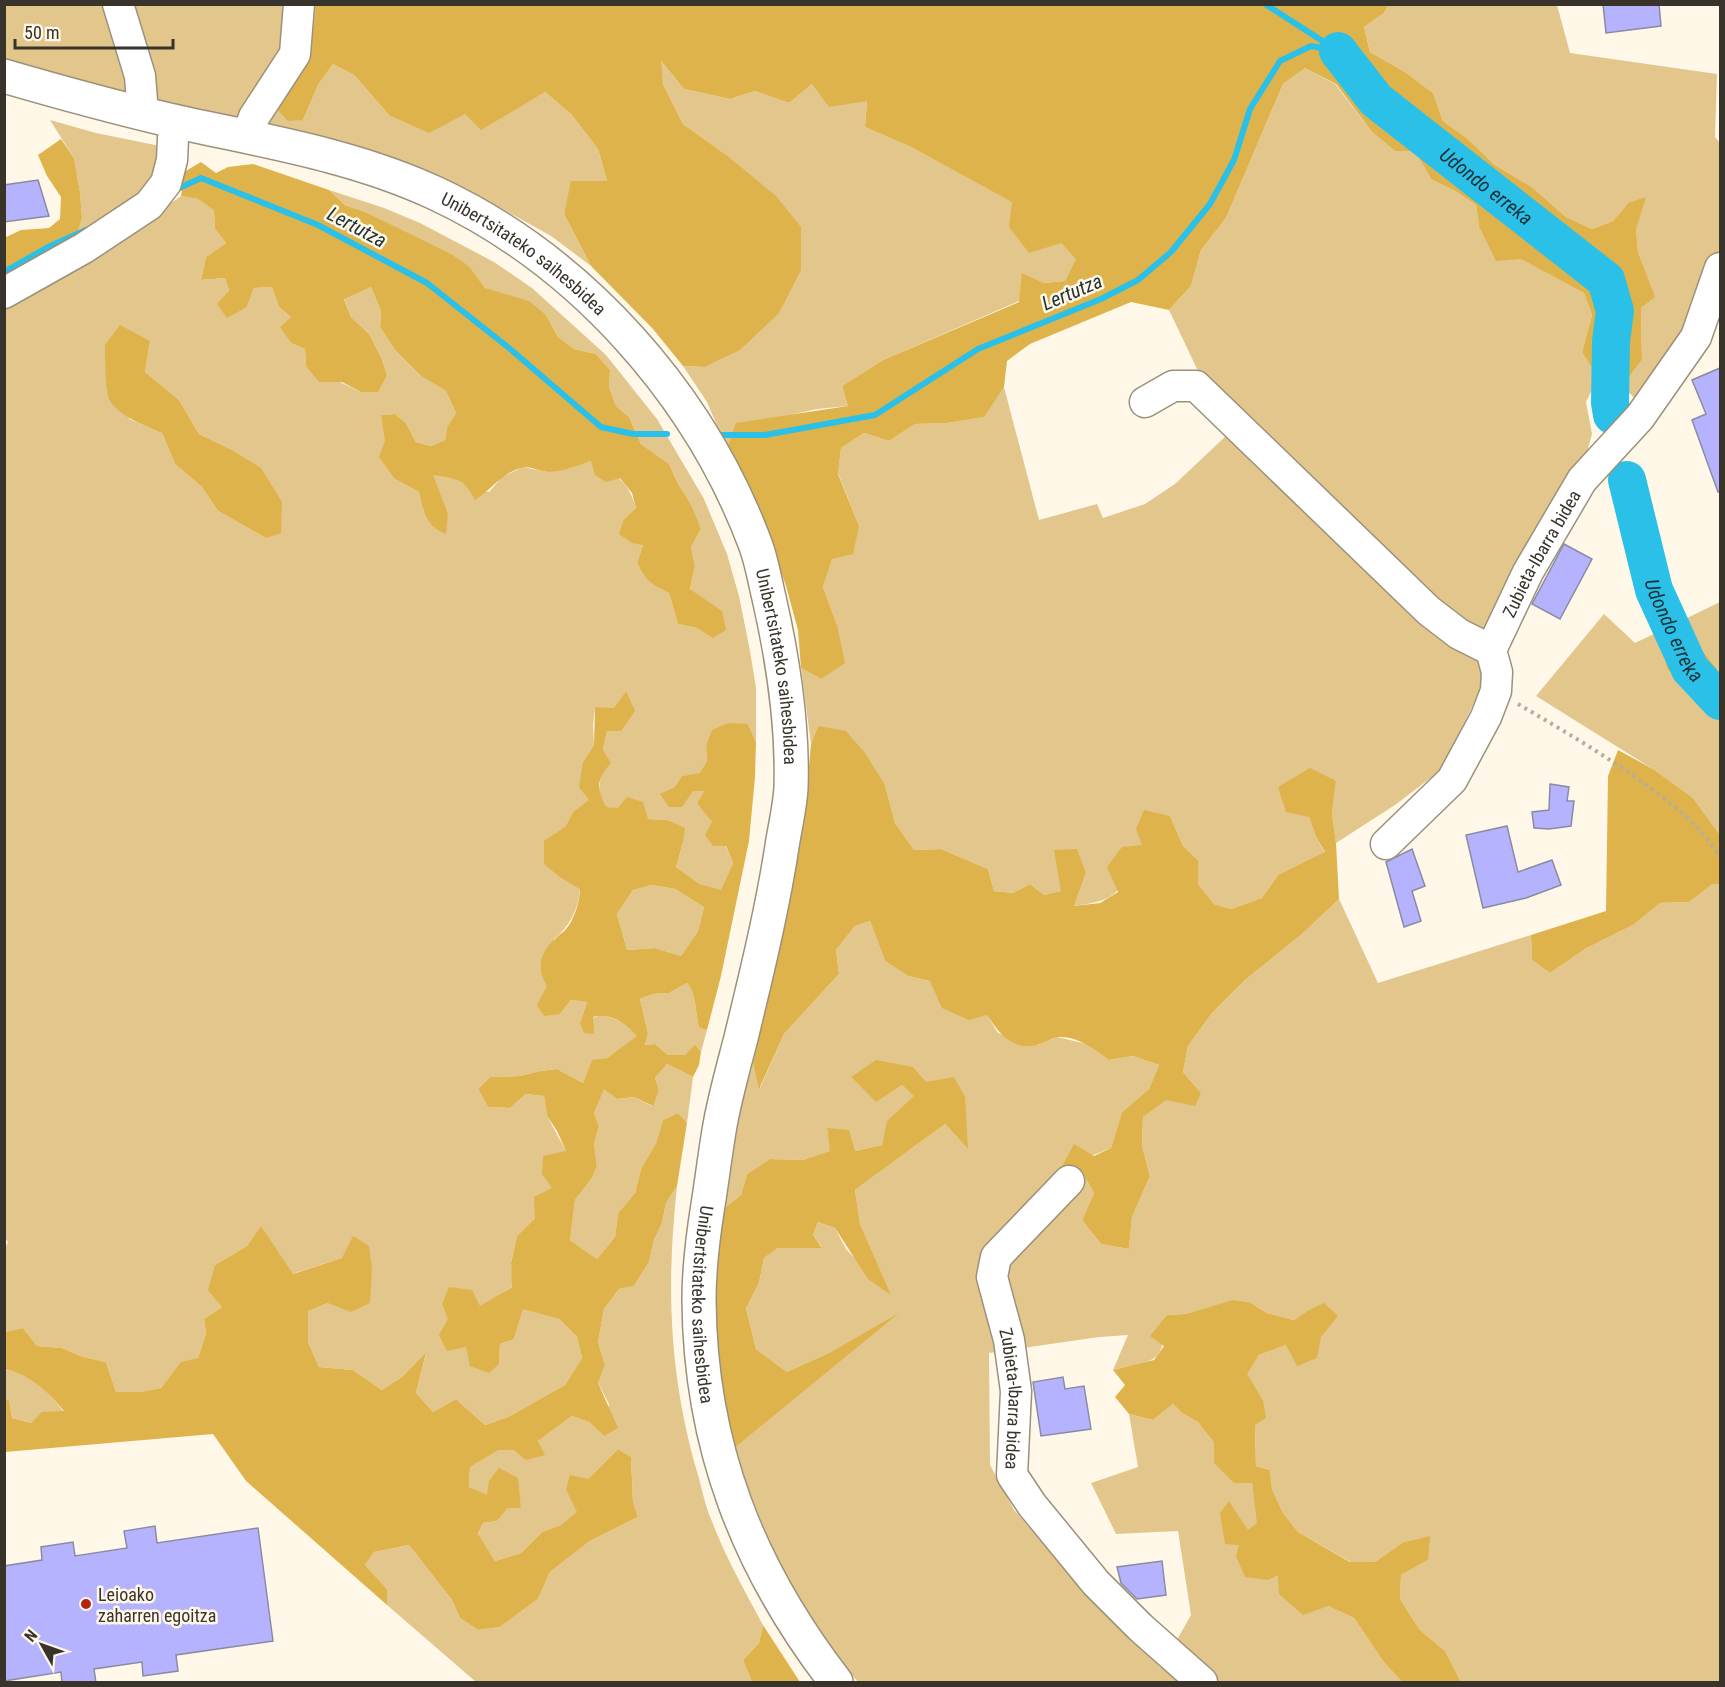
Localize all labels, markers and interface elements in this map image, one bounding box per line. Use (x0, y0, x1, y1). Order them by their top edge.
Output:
scale bar (15, 12, 172, 50)
text: 50 m (24, 22, 59, 43)
water label: Udondo erreka (1435, 142, 1538, 230)
street label: Unibertsitateko saihesbidea (438, 187, 611, 319)
water label: Lertutza (323, 202, 391, 252)
water label: Lertutza (1038, 269, 1106, 315)
street label: Zubieta-Ibarra bidea (1498, 486, 1584, 620)
street label: Unibertsitateko saihesbidea (752, 567, 802, 765)
water label: Udondo erreka (1640, 576, 1708, 687)
street label: Unibertsitateko saihesbidea (688, 1204, 718, 1405)
street label: Zubieta-Ibarra bidea (996, 1326, 1027, 1470)
place label: Leioako zaharren egoitza (98, 1584, 216, 1626)
marker: Leioako zaharren egoitza (79, 1597, 93, 1611)
north arrow (12, 1615, 72, 1675)
text: N (20, 1626, 41, 1646)

